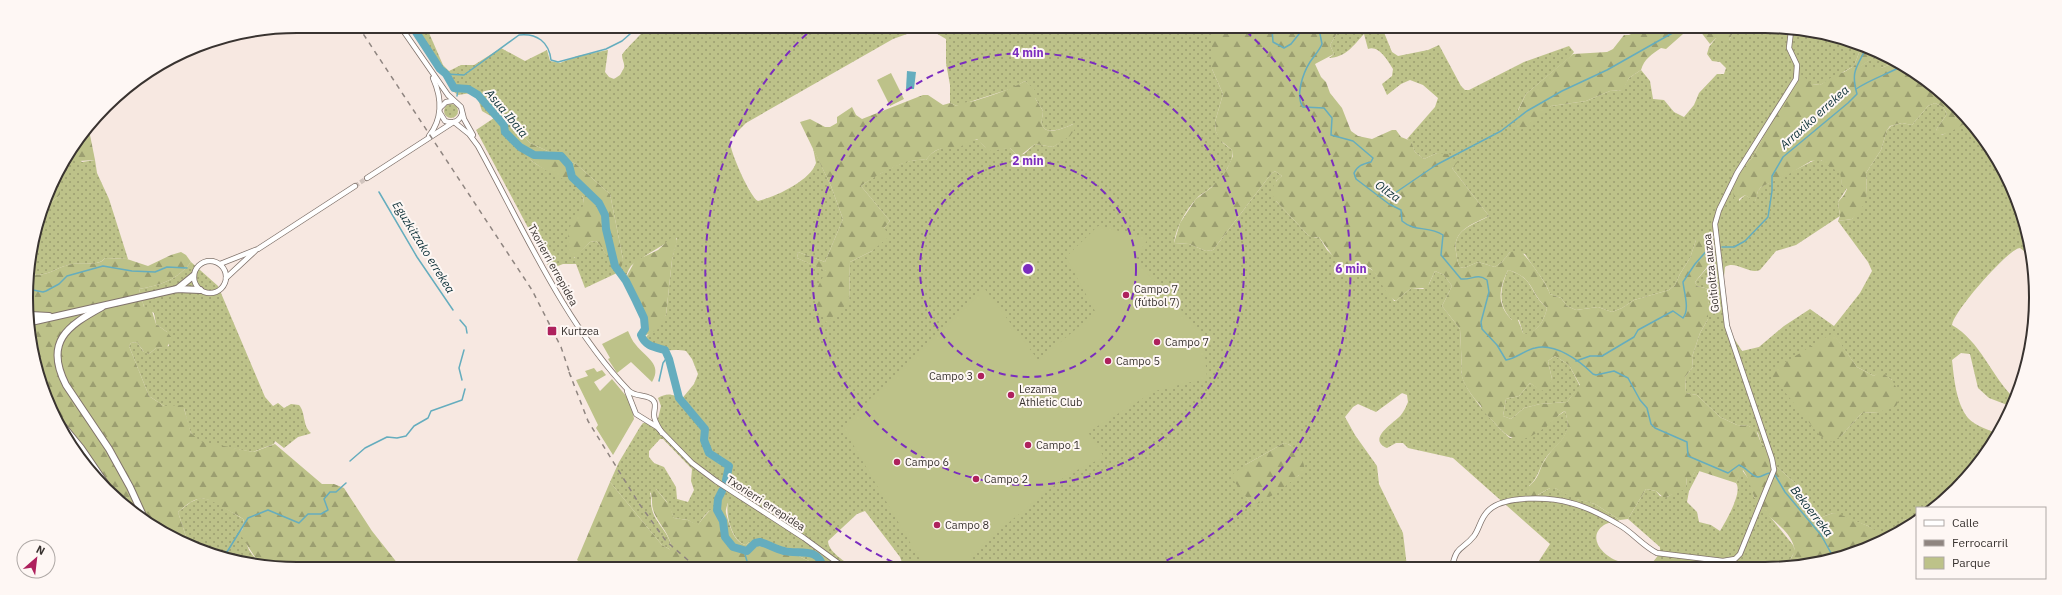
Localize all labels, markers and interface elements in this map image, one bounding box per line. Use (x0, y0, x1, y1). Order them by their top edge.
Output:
text: 4 min (1012, 45, 1044, 60)
water label: Arraxiko errekea (1776, 82, 1852, 153)
water label: Asua Ibaia (482, 85, 532, 140)
text: 2 min (1012, 153, 1044, 168)
water label: Oltza (1372, 177, 1404, 205)
water label: Eguzkitzako errekea (390, 198, 458, 296)
street label: Txorierri errepidea (525, 222, 581, 308)
street label: Goitioltza auzoa (1700, 233, 1722, 313)
text: 6 min (1335, 261, 1367, 276)
centre of rings (1021, 262, 1035, 276)
place label: Campo 7 (fútbol 7) (1134, 282, 1180, 309)
marker: Campo 7 (fútbol 7) (1121, 290, 1131, 300)
place label: Kurtzea (561, 324, 599, 338)
marker: Kurtzea (546, 325, 558, 337)
place label: Campo 7 (1165, 335, 1209, 349)
marker: Campo 7 (1152, 337, 1162, 347)
place label: Campo 5 (1116, 354, 1160, 368)
marker: Campo 5 (1103, 356, 1113, 366)
place label: Campo 3 (929, 369, 973, 383)
marker: Campo 3 (976, 371, 986, 381)
place label: Lezama Athletic Club (1019, 382, 1082, 409)
marker: Lezama Athletic Club (1006, 390, 1016, 400)
place label: Campo 1 (1036, 438, 1080, 452)
marker: Campo 1 (1023, 440, 1033, 450)
place label: Campo 6 (905, 455, 949, 469)
marker: Campo 6 (892, 457, 902, 467)
street label: Txorierri errepidea (724, 472, 808, 534)
place label: Campo 2 (984, 472, 1028, 486)
marker: Campo 2 (971, 474, 981, 484)
water label: Bekoerreka (1788, 483, 1836, 539)
legend (1916, 507, 2046, 579)
text: Calle (1952, 515, 1979, 530)
place label: Campo 8 (945, 518, 989, 532)
marker: Campo 8 (932, 520, 942, 530)
text: Ferrocarril (1952, 535, 2008, 550)
north arrow (16, 539, 56, 579)
text: N (34, 542, 48, 558)
text: Parque (1952, 555, 1991, 570)

